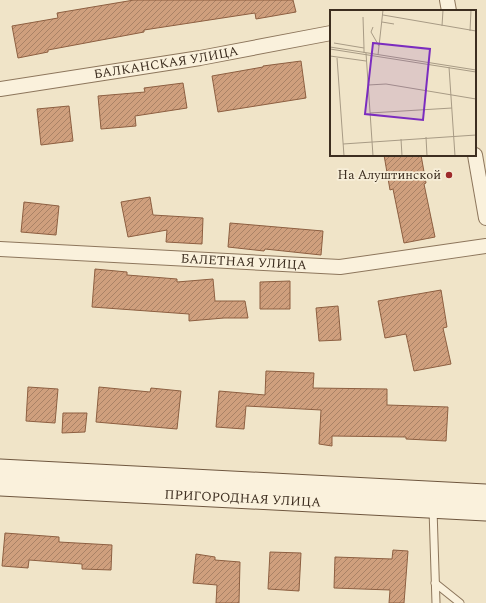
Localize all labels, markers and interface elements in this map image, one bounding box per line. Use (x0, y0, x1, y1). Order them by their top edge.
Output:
inset map (330, 10, 476, 156)
street label: БАЛКАНСКАЯ УЛИЦА (92, 41, 240, 84)
place label: На Алуштинской (338, 165, 441, 185)
marker: На Алуштинской (444, 170, 454, 180)
street label: БАЛЕТНАЯ УЛИЦА (180, 249, 307, 275)
street label: ПРИГОРОДНАЯ УЛИЦА (164, 484, 322, 513)

